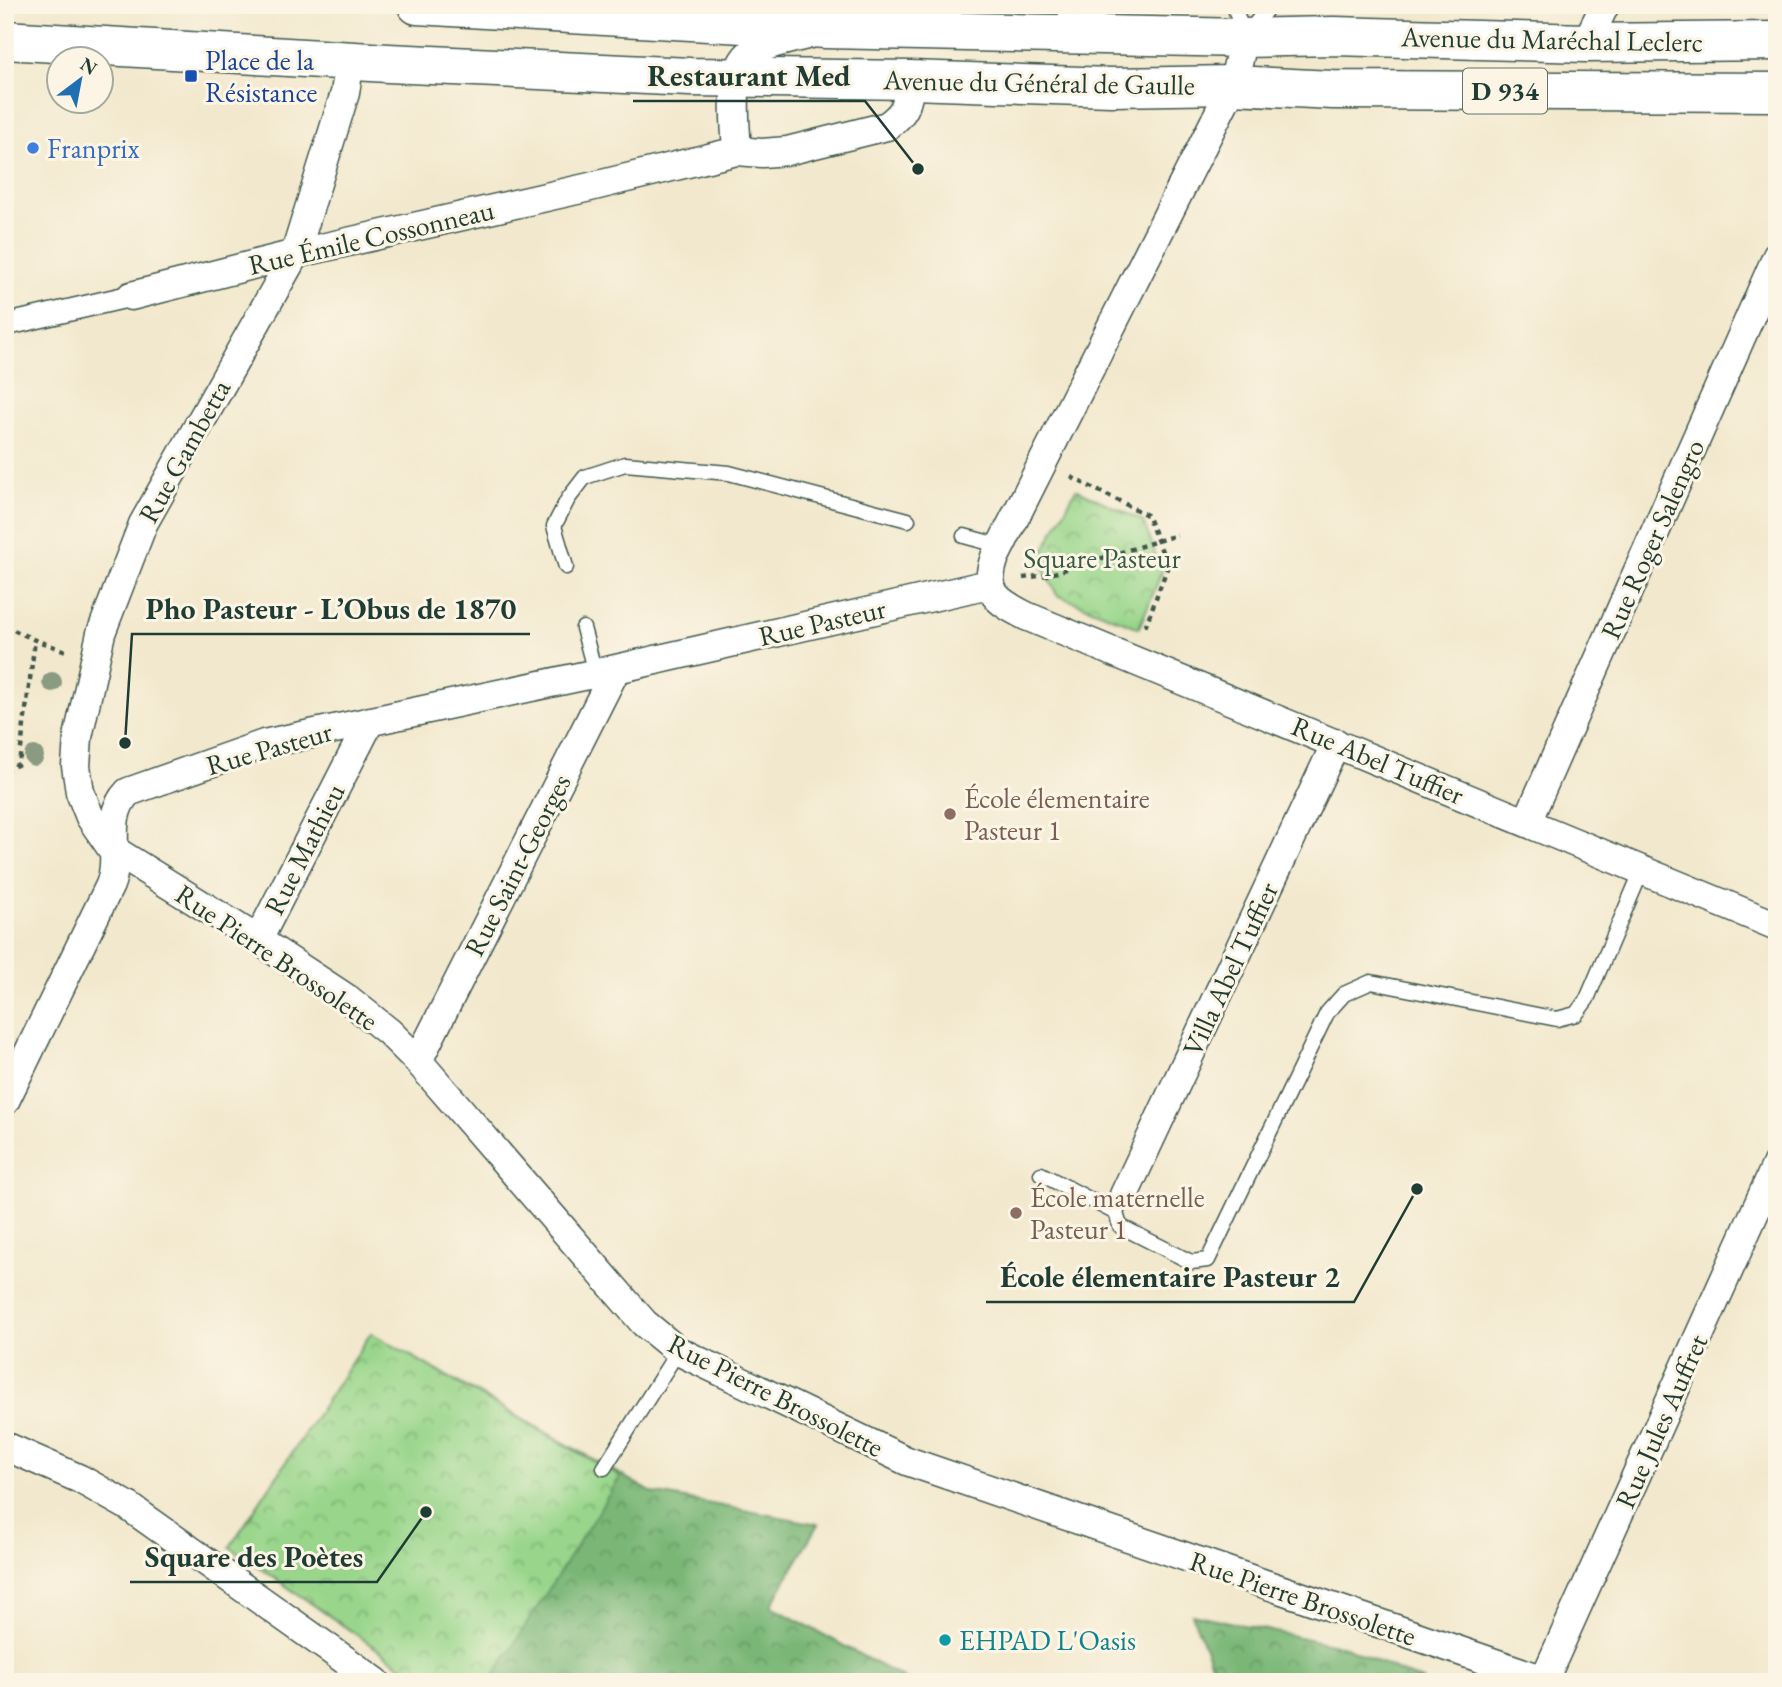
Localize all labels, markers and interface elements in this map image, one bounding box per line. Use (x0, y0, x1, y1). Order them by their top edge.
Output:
street label: Avenue du Maréchal Leclerc (1400, 18, 1703, 60)
place label: Place de la Résistance (205, 42, 317, 110)
north arrow (46, 46, 116, 116)
callout: Restaurant Med (633, 50, 865, 101)
text: N (76, 51, 102, 81)
text: Restaurant Med (647, 56, 851, 95)
street label: Avenue du Général de Gaulle (882, 61, 1195, 103)
marker: Place de la Résistance (183, 68, 199, 84)
road number: D 934 (1463, 68, 1547, 114)
place label: Franprix (47, 130, 139, 166)
marker: Franprix (25, 140, 41, 156)
street label: Rue Émile Cossonneau (245, 191, 498, 283)
street label: Rue Gambetta (130, 372, 239, 529)
street label: Rue Roger Salengro (1592, 433, 1712, 645)
park label: Square Pasteur (1023, 540, 1181, 576)
callout: Pho Pasteur - L’Obus de 1870 (132, 583, 530, 634)
text: Pho Pasteur - L’Obus de 1870 (146, 589, 517, 628)
street label: Rue Pasteur (755, 590, 890, 654)
street label: Rue Abel Tuffier (1286, 708, 1470, 813)
street label: Rue Pasteur (202, 713, 337, 783)
street label: Rue Saint-Georges (456, 768, 578, 962)
street label: Rue Mathieu (256, 777, 353, 921)
place label: École élementaire Pasteur 1 (964, 780, 1150, 848)
marker: École élementaire Pasteur 1 (942, 806, 958, 822)
street label: Rue Pierre Brossolette (169, 876, 385, 1038)
street label: Villa Abel Tuffier (1174, 876, 1286, 1062)
place label: École maternelle Pasteur 1 (1030, 1179, 1205, 1247)
marker: École maternelle Pasteur 1 (1008, 1205, 1024, 1221)
callout: École élementaire Pasteur 2 (986, 1251, 1354, 1302)
text: École élementaire Pasteur 2 (1000, 1257, 1340, 1296)
street label: Rue Pierre Brossolette (662, 1325, 890, 1465)
street label: Rue Jules Auffret (1607, 1328, 1716, 1514)
callout: Square des Poètes (130, 1531, 377, 1582)
text: Square des Poètes (145, 1537, 363, 1576)
street label: Rue Pierre Brossolette (1185, 1542, 1421, 1654)
place label: EHPAD L'Oasis (959, 1622, 1136, 1658)
marker: EHPAD L'Oasis (937, 1632, 953, 1648)

